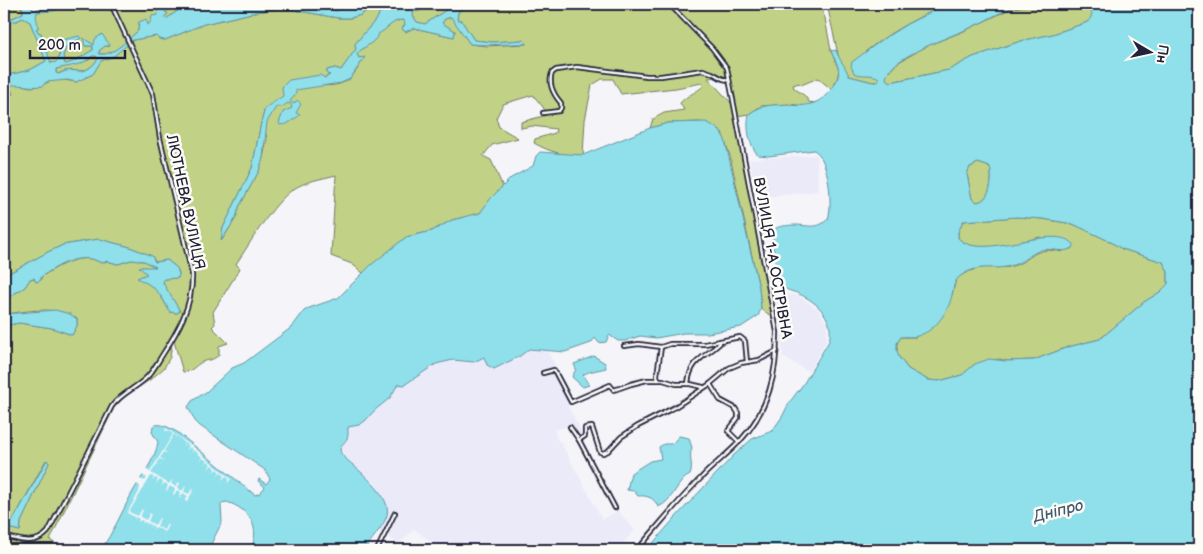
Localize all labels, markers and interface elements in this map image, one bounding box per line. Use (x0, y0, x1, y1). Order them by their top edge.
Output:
scale bar (30, 28, 125, 60)
north arrow (1126, 28, 1176, 78)
text: 200 m (38, 36, 81, 55)
text: Пн (1152, 43, 1172, 65)
street label: ЛЮТНЕВА ВУЛИЦЯ (162, 132, 209, 271)
street label: ВУЛИЦЯ 1-А ОСТРІВНА (749, 176, 796, 341)
water label: Дніпро (1030, 496, 1086, 527)

